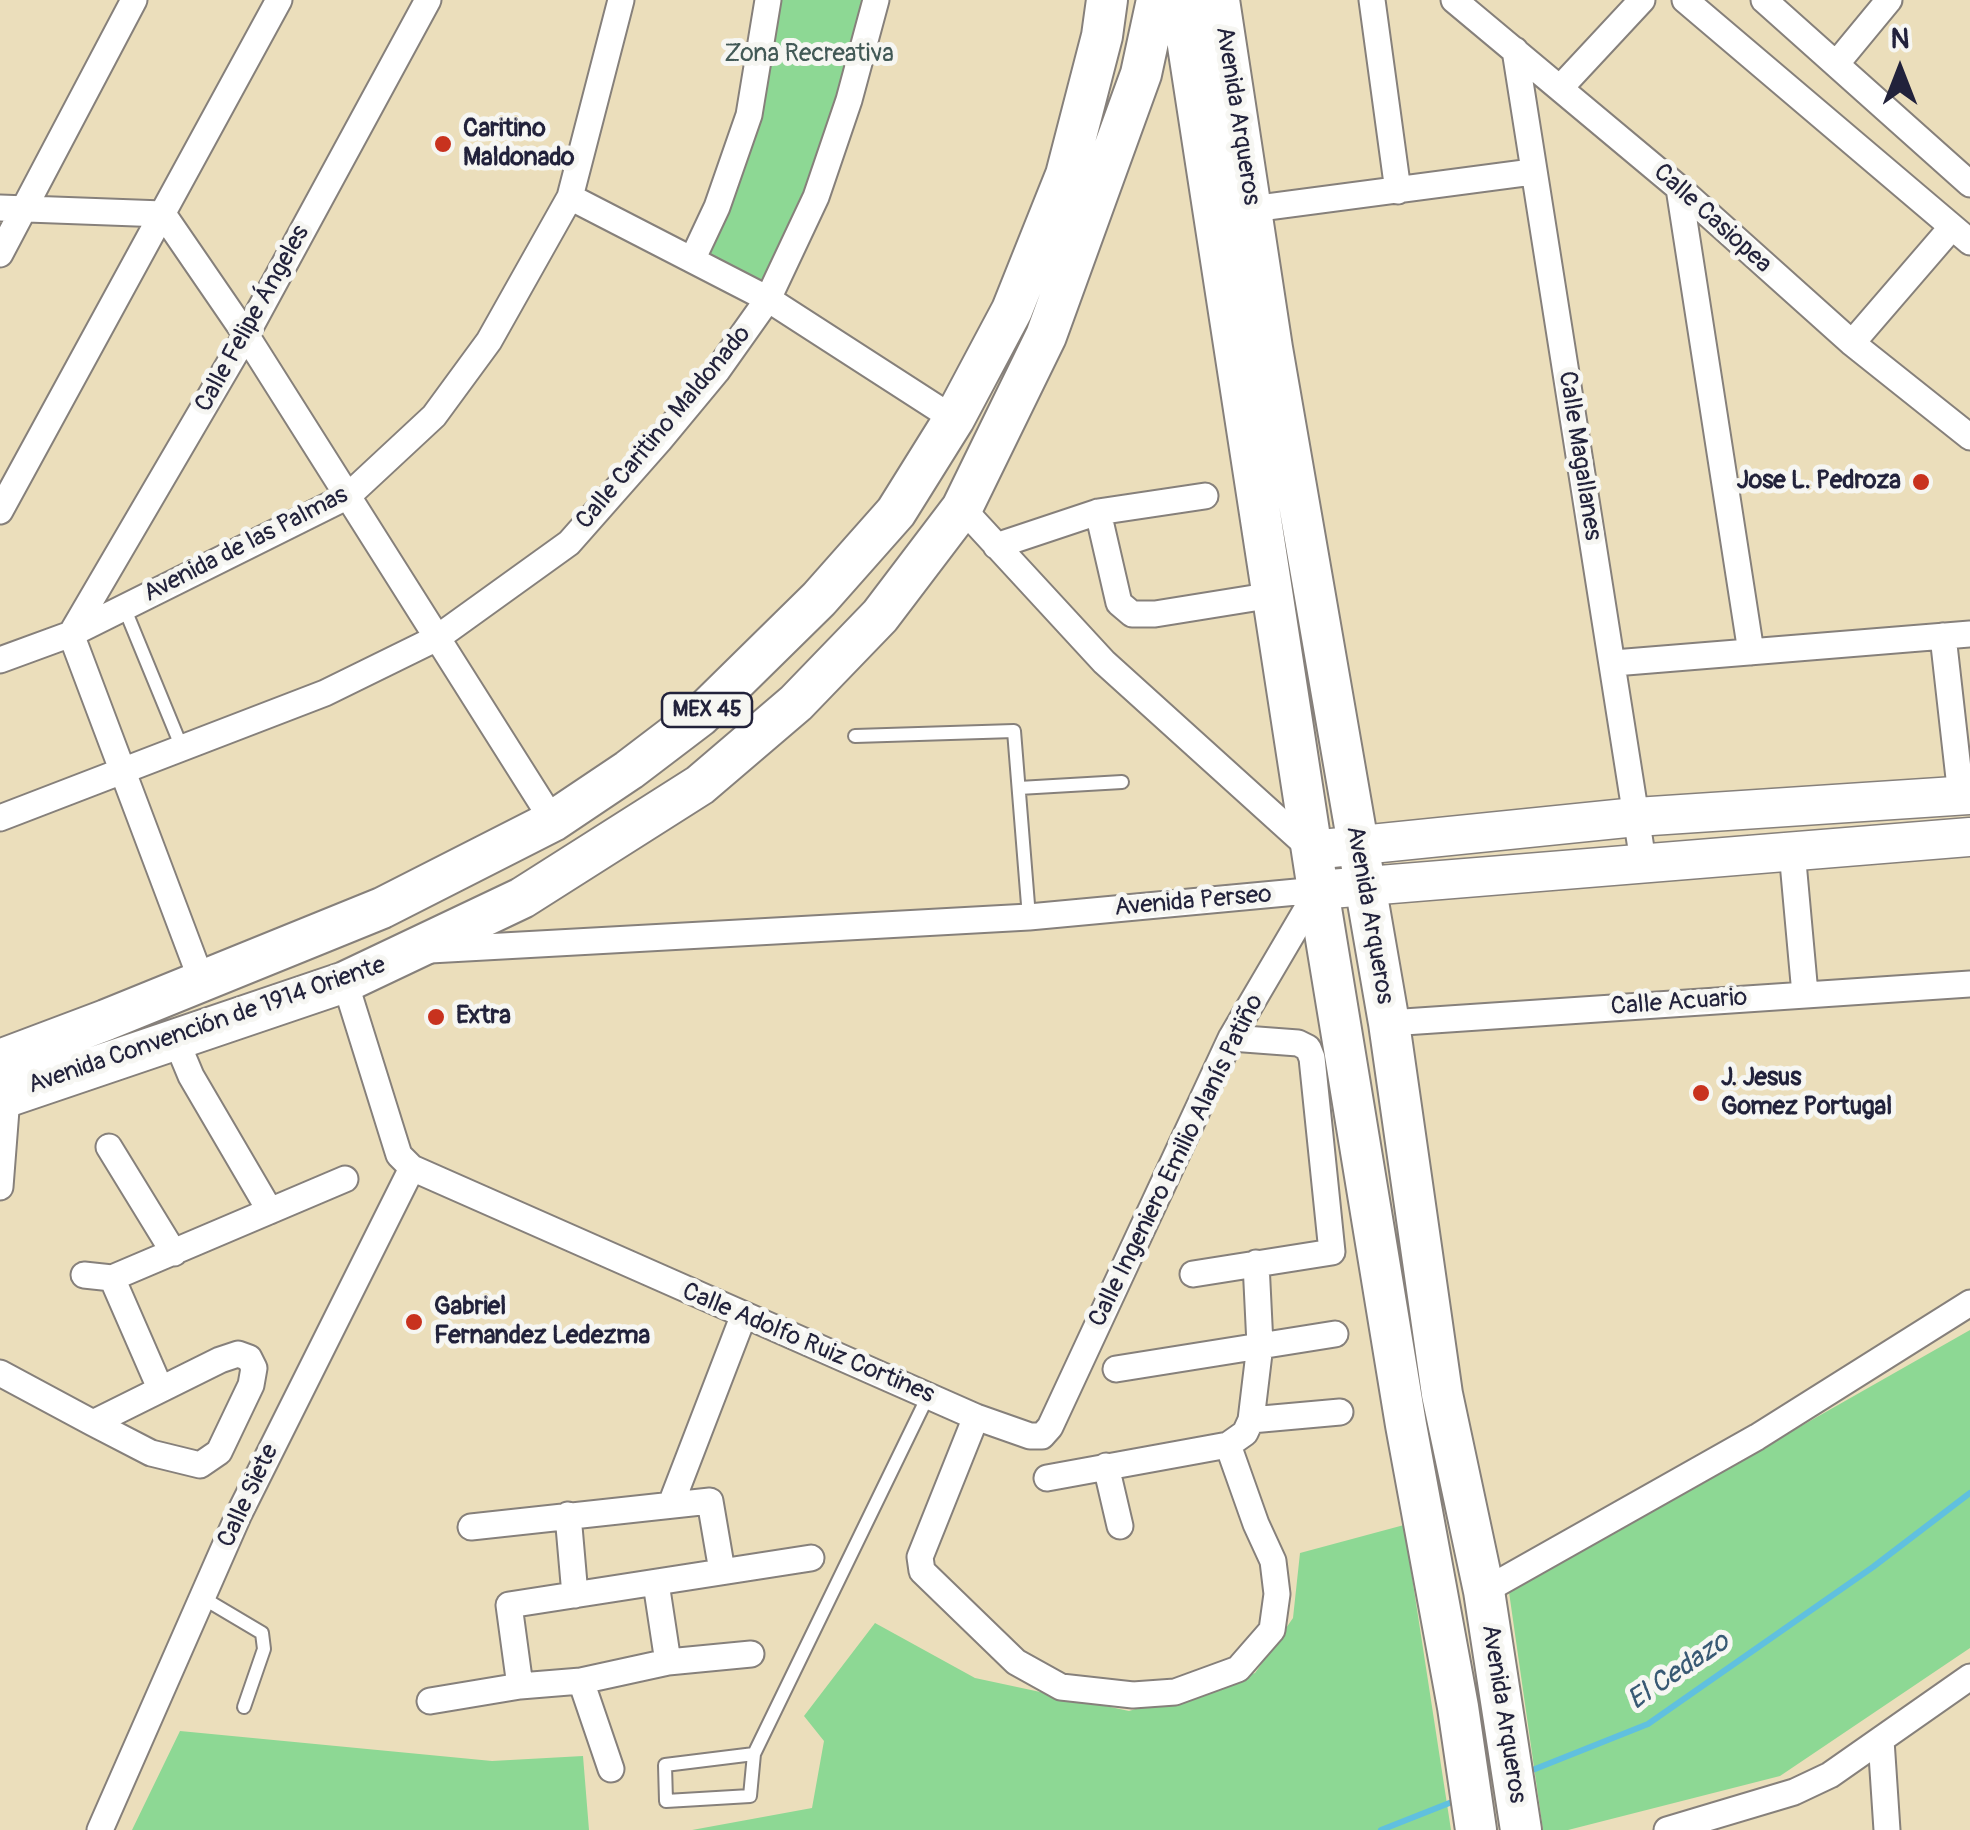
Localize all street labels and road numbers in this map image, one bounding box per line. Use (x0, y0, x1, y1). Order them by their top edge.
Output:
street label: Avenida Arqueros (1208, 25, 1266, 207)
street label: Calle Casiopea (1647, 158, 1777, 280)
street label: Calle Felipe Ángeles (189, 221, 317, 417)
street label: Calle Caritino Maldonado (570, 320, 758, 536)
street label: Calle Magallanes (1551, 369, 1607, 543)
street label: Avenida de las Palmas (139, 480, 353, 610)
road number: MEX 45 (662, 693, 752, 727)
street label: Avenida Arqueros (1339, 824, 1399, 1006)
street label: Avenida Perseo (1113, 880, 1273, 924)
street label: Avenida Convención de 1914 Oriente (24, 951, 390, 1101)
street label: Calle Acuario (1610, 983, 1748, 1023)
street label: Calle Ingeniero Emilio Alanís Patiño (1083, 990, 1271, 1332)
street label: Calle Adolfo Ruiz Cortines (677, 1277, 939, 1411)
street label: Calle Siete (212, 1440, 286, 1552)
street label: Avenida Arqueros (1474, 1623, 1532, 1805)

